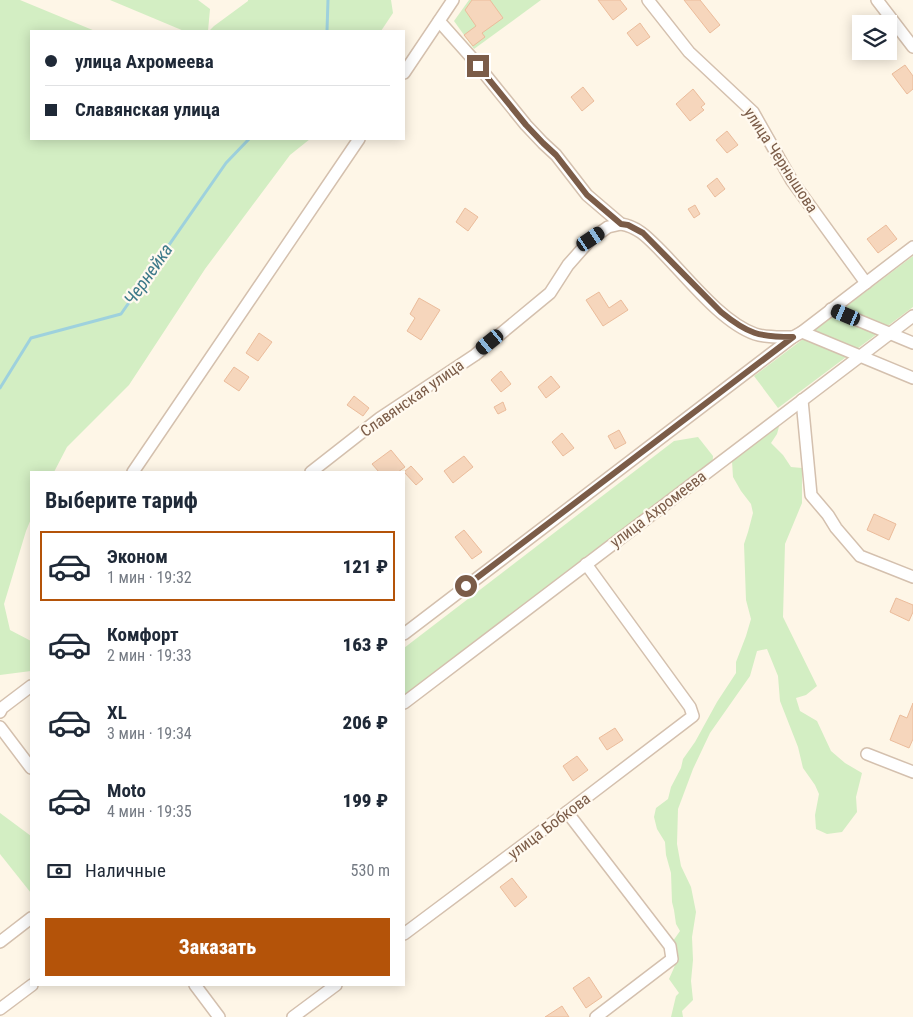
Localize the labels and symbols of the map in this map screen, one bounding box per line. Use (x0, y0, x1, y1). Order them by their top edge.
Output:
route end (467, 55, 489, 77)
street label: улица Чернышова (740, 104, 822, 216)
car (574, 224, 607, 254)
water label: Чернейка (119, 239, 177, 309)
car (829, 302, 862, 328)
car (473, 327, 506, 357)
street label: Славянская улица (357, 355, 467, 441)
street label: улица Ахромеева (606, 467, 710, 551)
route start (455, 575, 477, 597)
street label: улица Бобкова (504, 789, 594, 863)

